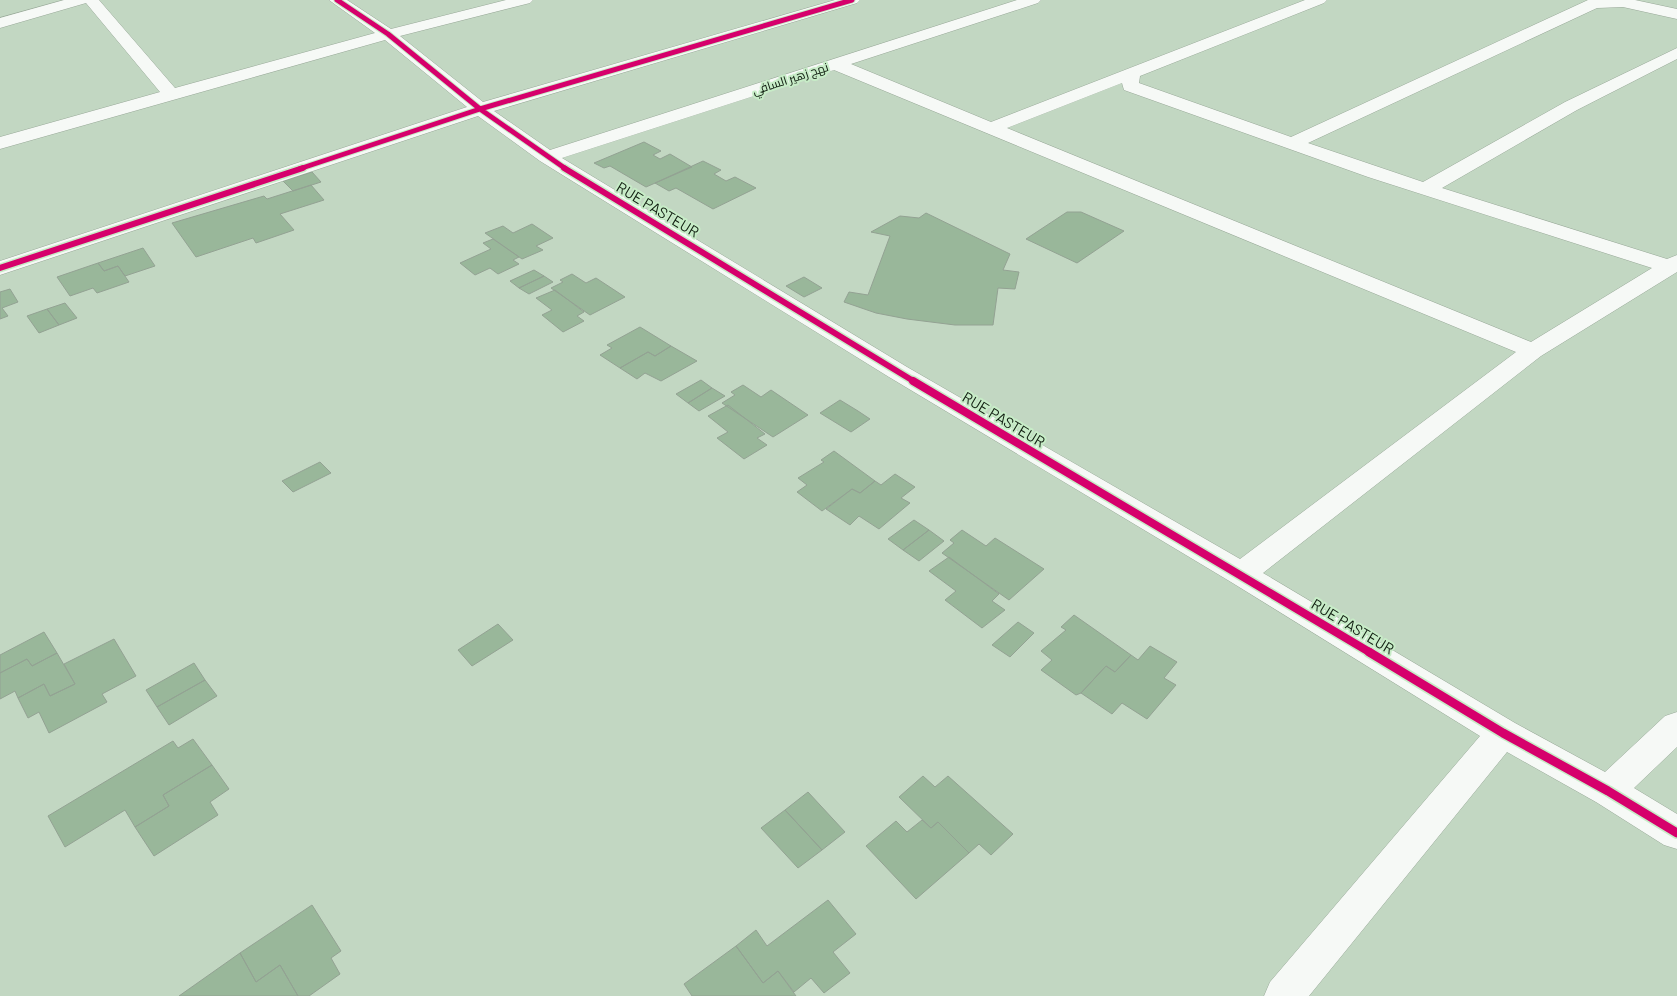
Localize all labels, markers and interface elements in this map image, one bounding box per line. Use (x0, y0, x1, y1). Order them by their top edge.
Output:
street label: نهج زهير السافي (750, 59, 831, 101)
street label: RUE PASTEUR (613, 177, 703, 241)
street label: RUE PASTEUR (959, 387, 1049, 451)
street label: RUE PASTEUR (1308, 594, 1398, 658)

